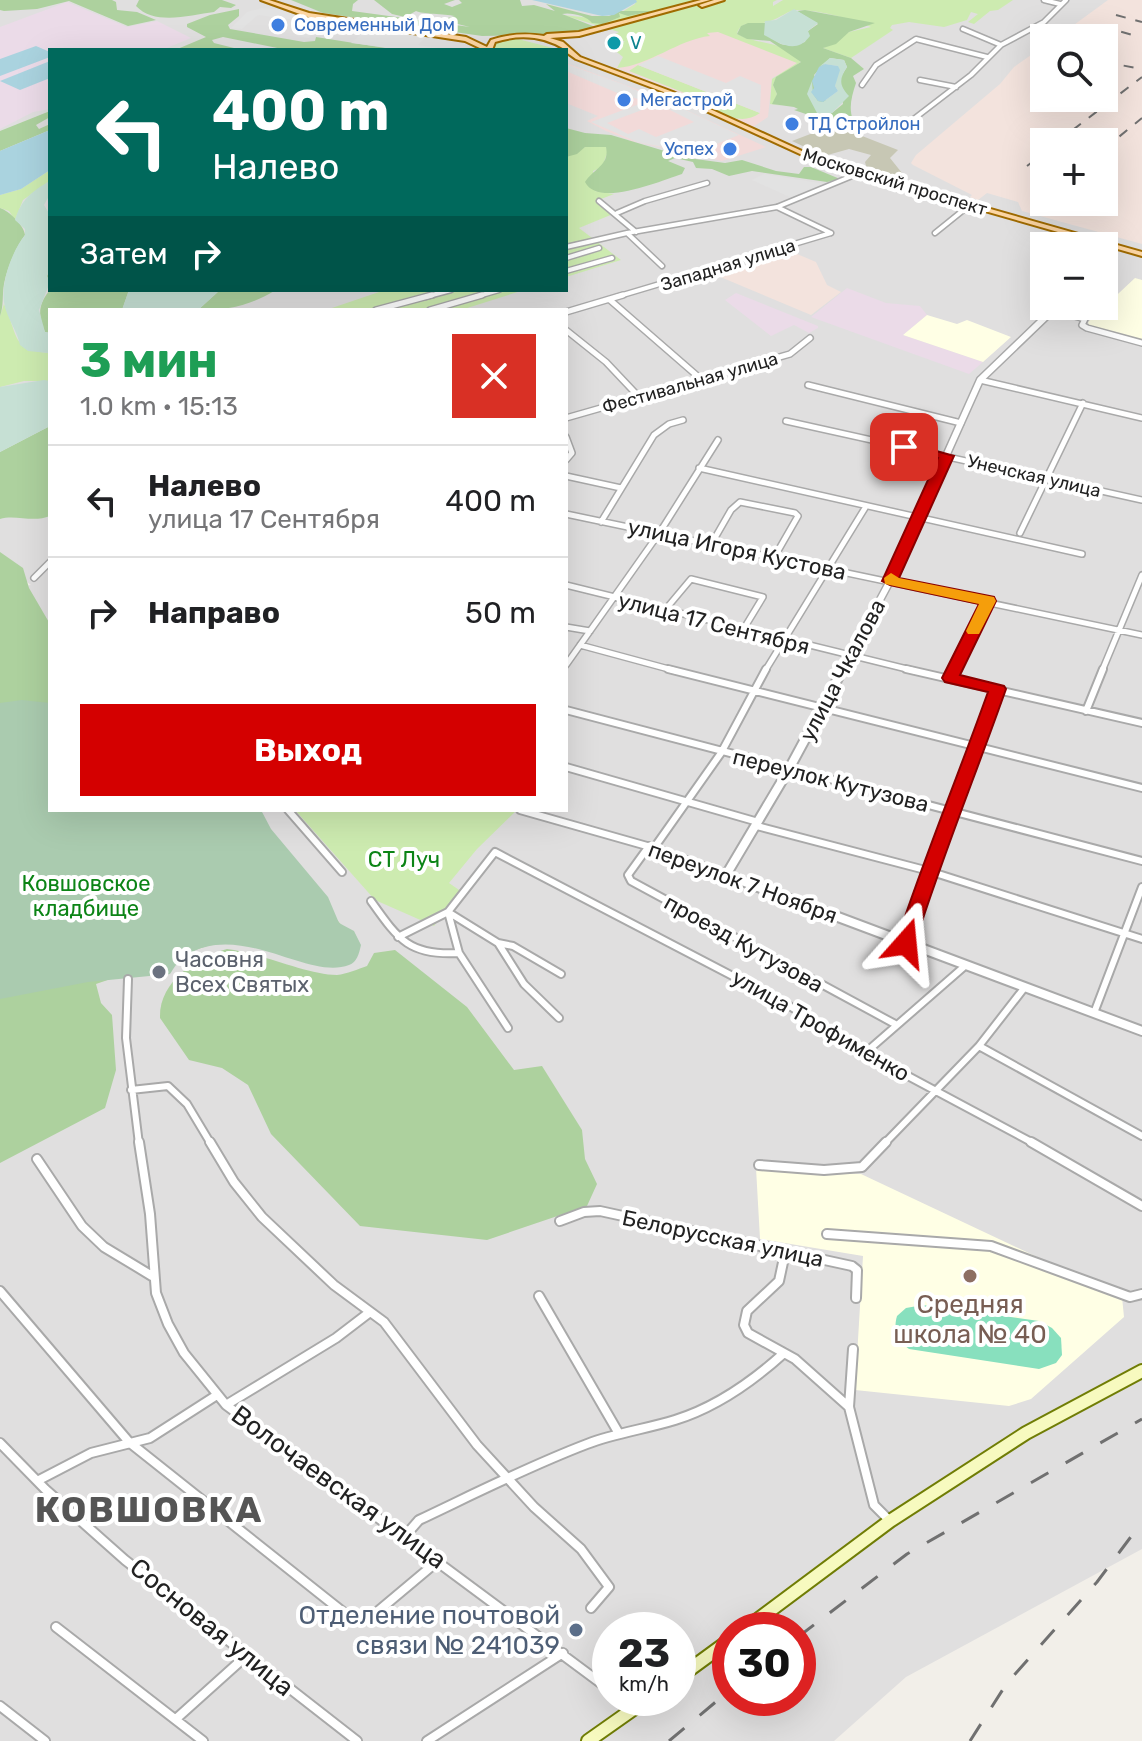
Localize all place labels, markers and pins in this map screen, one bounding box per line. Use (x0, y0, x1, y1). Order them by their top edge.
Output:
place label: Современный Дом (294, 14, 455, 36)
marker: Современный Дом (269, 16, 287, 34)
place label: V (630, 32, 642, 54)
marker: V (605, 34, 623, 52)
place label: Мегастрой (640, 89, 733, 111)
marker: Мегастрой (615, 91, 633, 109)
place label: ТД Стройлон (808, 113, 921, 135)
marker: ТД Стройлон (783, 115, 801, 133)
place label: Успех (664, 138, 714, 160)
marker: Успех (721, 140, 739, 158)
pin (870, 413, 938, 481)
place label: Часовня Всех Святых (175, 946, 309, 998)
marker: Часовня Всех Святых (150, 963, 168, 981)
marker: Средняя школа № 40 (961, 1267, 979, 1285)
place label: Средняя школа № 40 (893, 1289, 1047, 1350)
place label: Отделение почтовой связи № 241039 (299, 1600, 560, 1661)
marker: Отделение почтовой связи № 241039 (567, 1621, 585, 1639)

